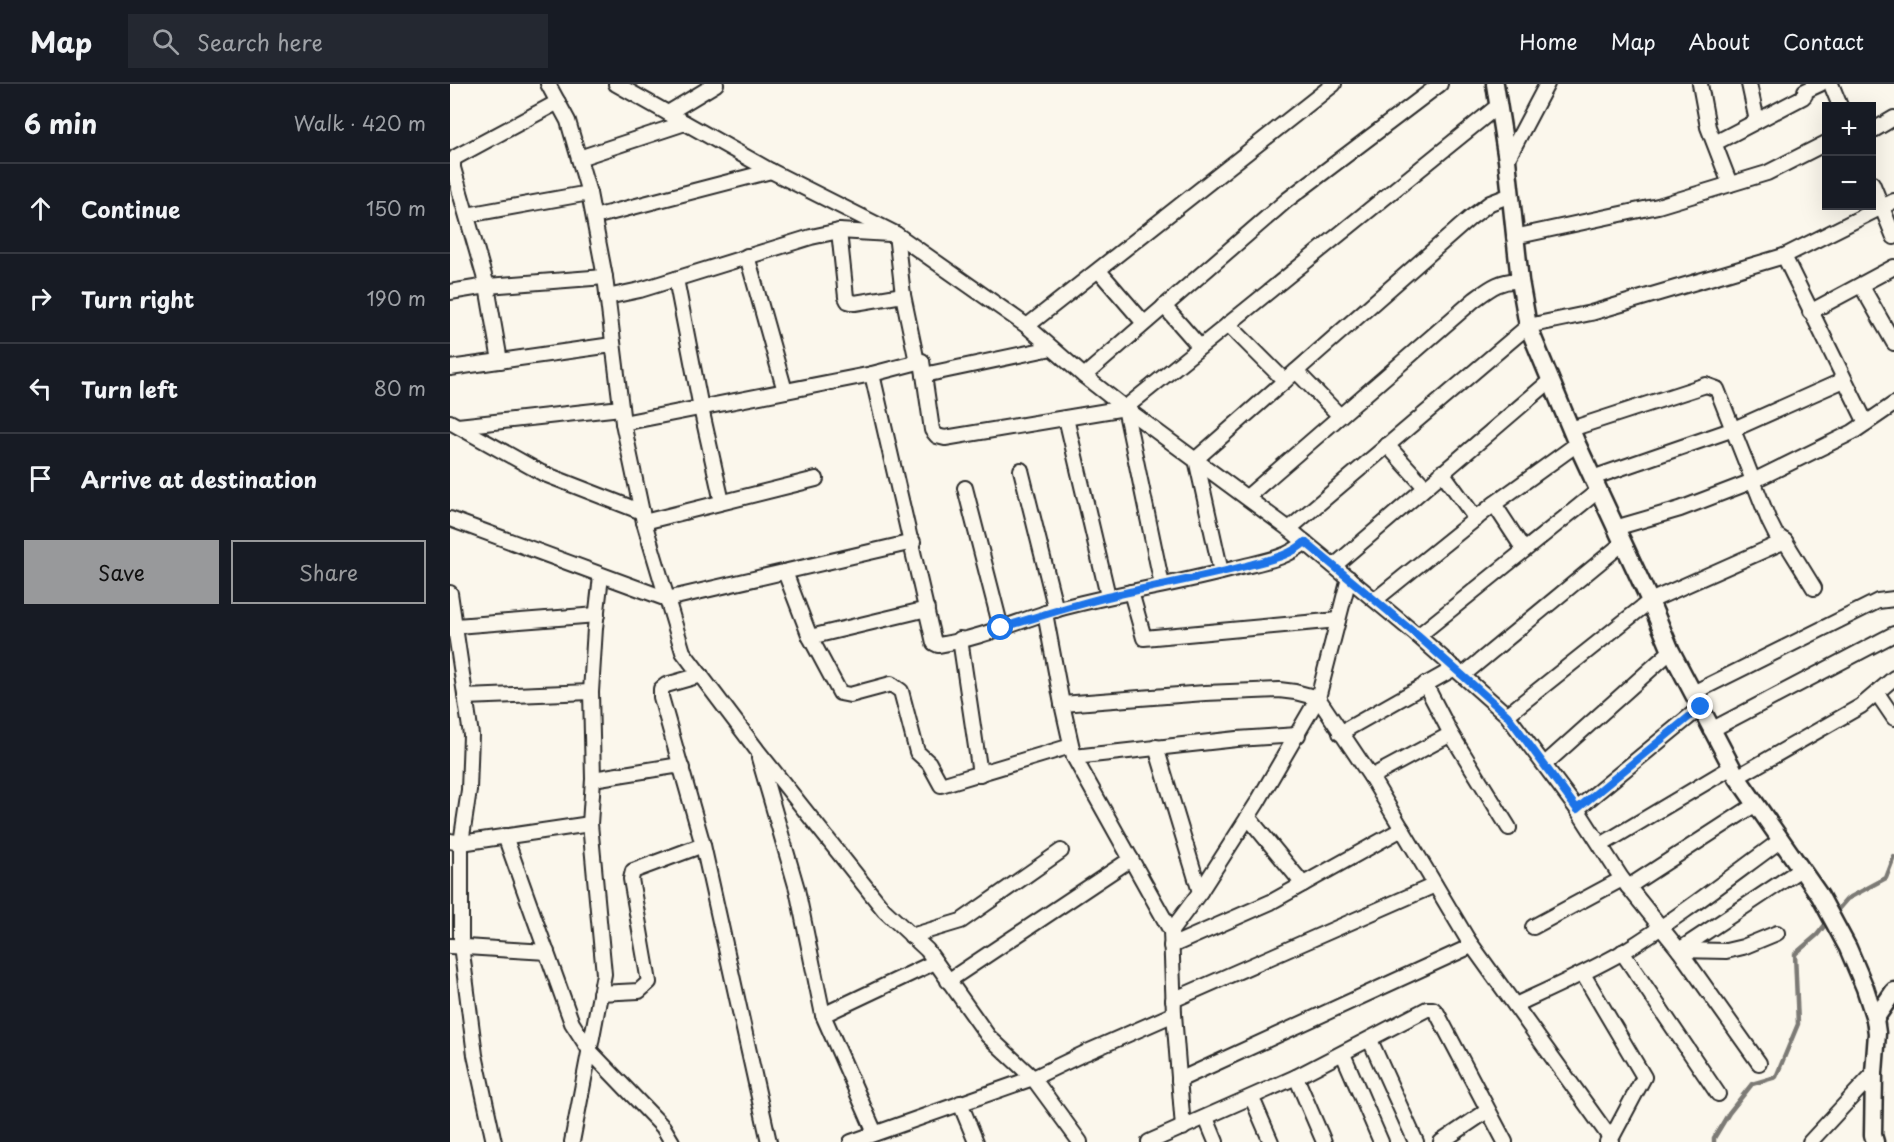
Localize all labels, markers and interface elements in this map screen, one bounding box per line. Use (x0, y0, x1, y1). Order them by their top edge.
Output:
search box (128, 14, 548, 68)
text: Map (30, 20, 92, 63)
icon: search (149, 25, 182, 58)
text: Search here (197, 25, 323, 58)
text: Home (1519, 25, 1578, 57)
text: Map (1611, 25, 1656, 57)
text: About (1689, 25, 1750, 57)
text: Contact (1783, 25, 1864, 57)
map controls (1822, 102, 1876, 210)
button: + (1822, 102, 1876, 156)
text: 6 min (24, 104, 97, 143)
text: Walk · 420 m (294, 108, 426, 138)
button: − (1822, 156, 1876, 210)
icon: ahead (24, 192, 57, 225)
text: Continue (81, 192, 180, 225)
text: 150 m (366, 193, 426, 223)
icon: right (24, 282, 57, 315)
text: Turn right (81, 282, 194, 315)
text: 190 m (367, 283, 426, 313)
icon: left (24, 372, 57, 405)
text: Turn left (81, 372, 178, 405)
text: 80 m (374, 373, 426, 403)
icon: arrive (24, 462, 57, 495)
text: Arrive at destination (81, 462, 317, 495)
button: Save (24, 540, 219, 604)
button: Share (231, 540, 426, 604)
route start (987, 614, 1013, 640)
route end (1687, 693, 1713, 719)

